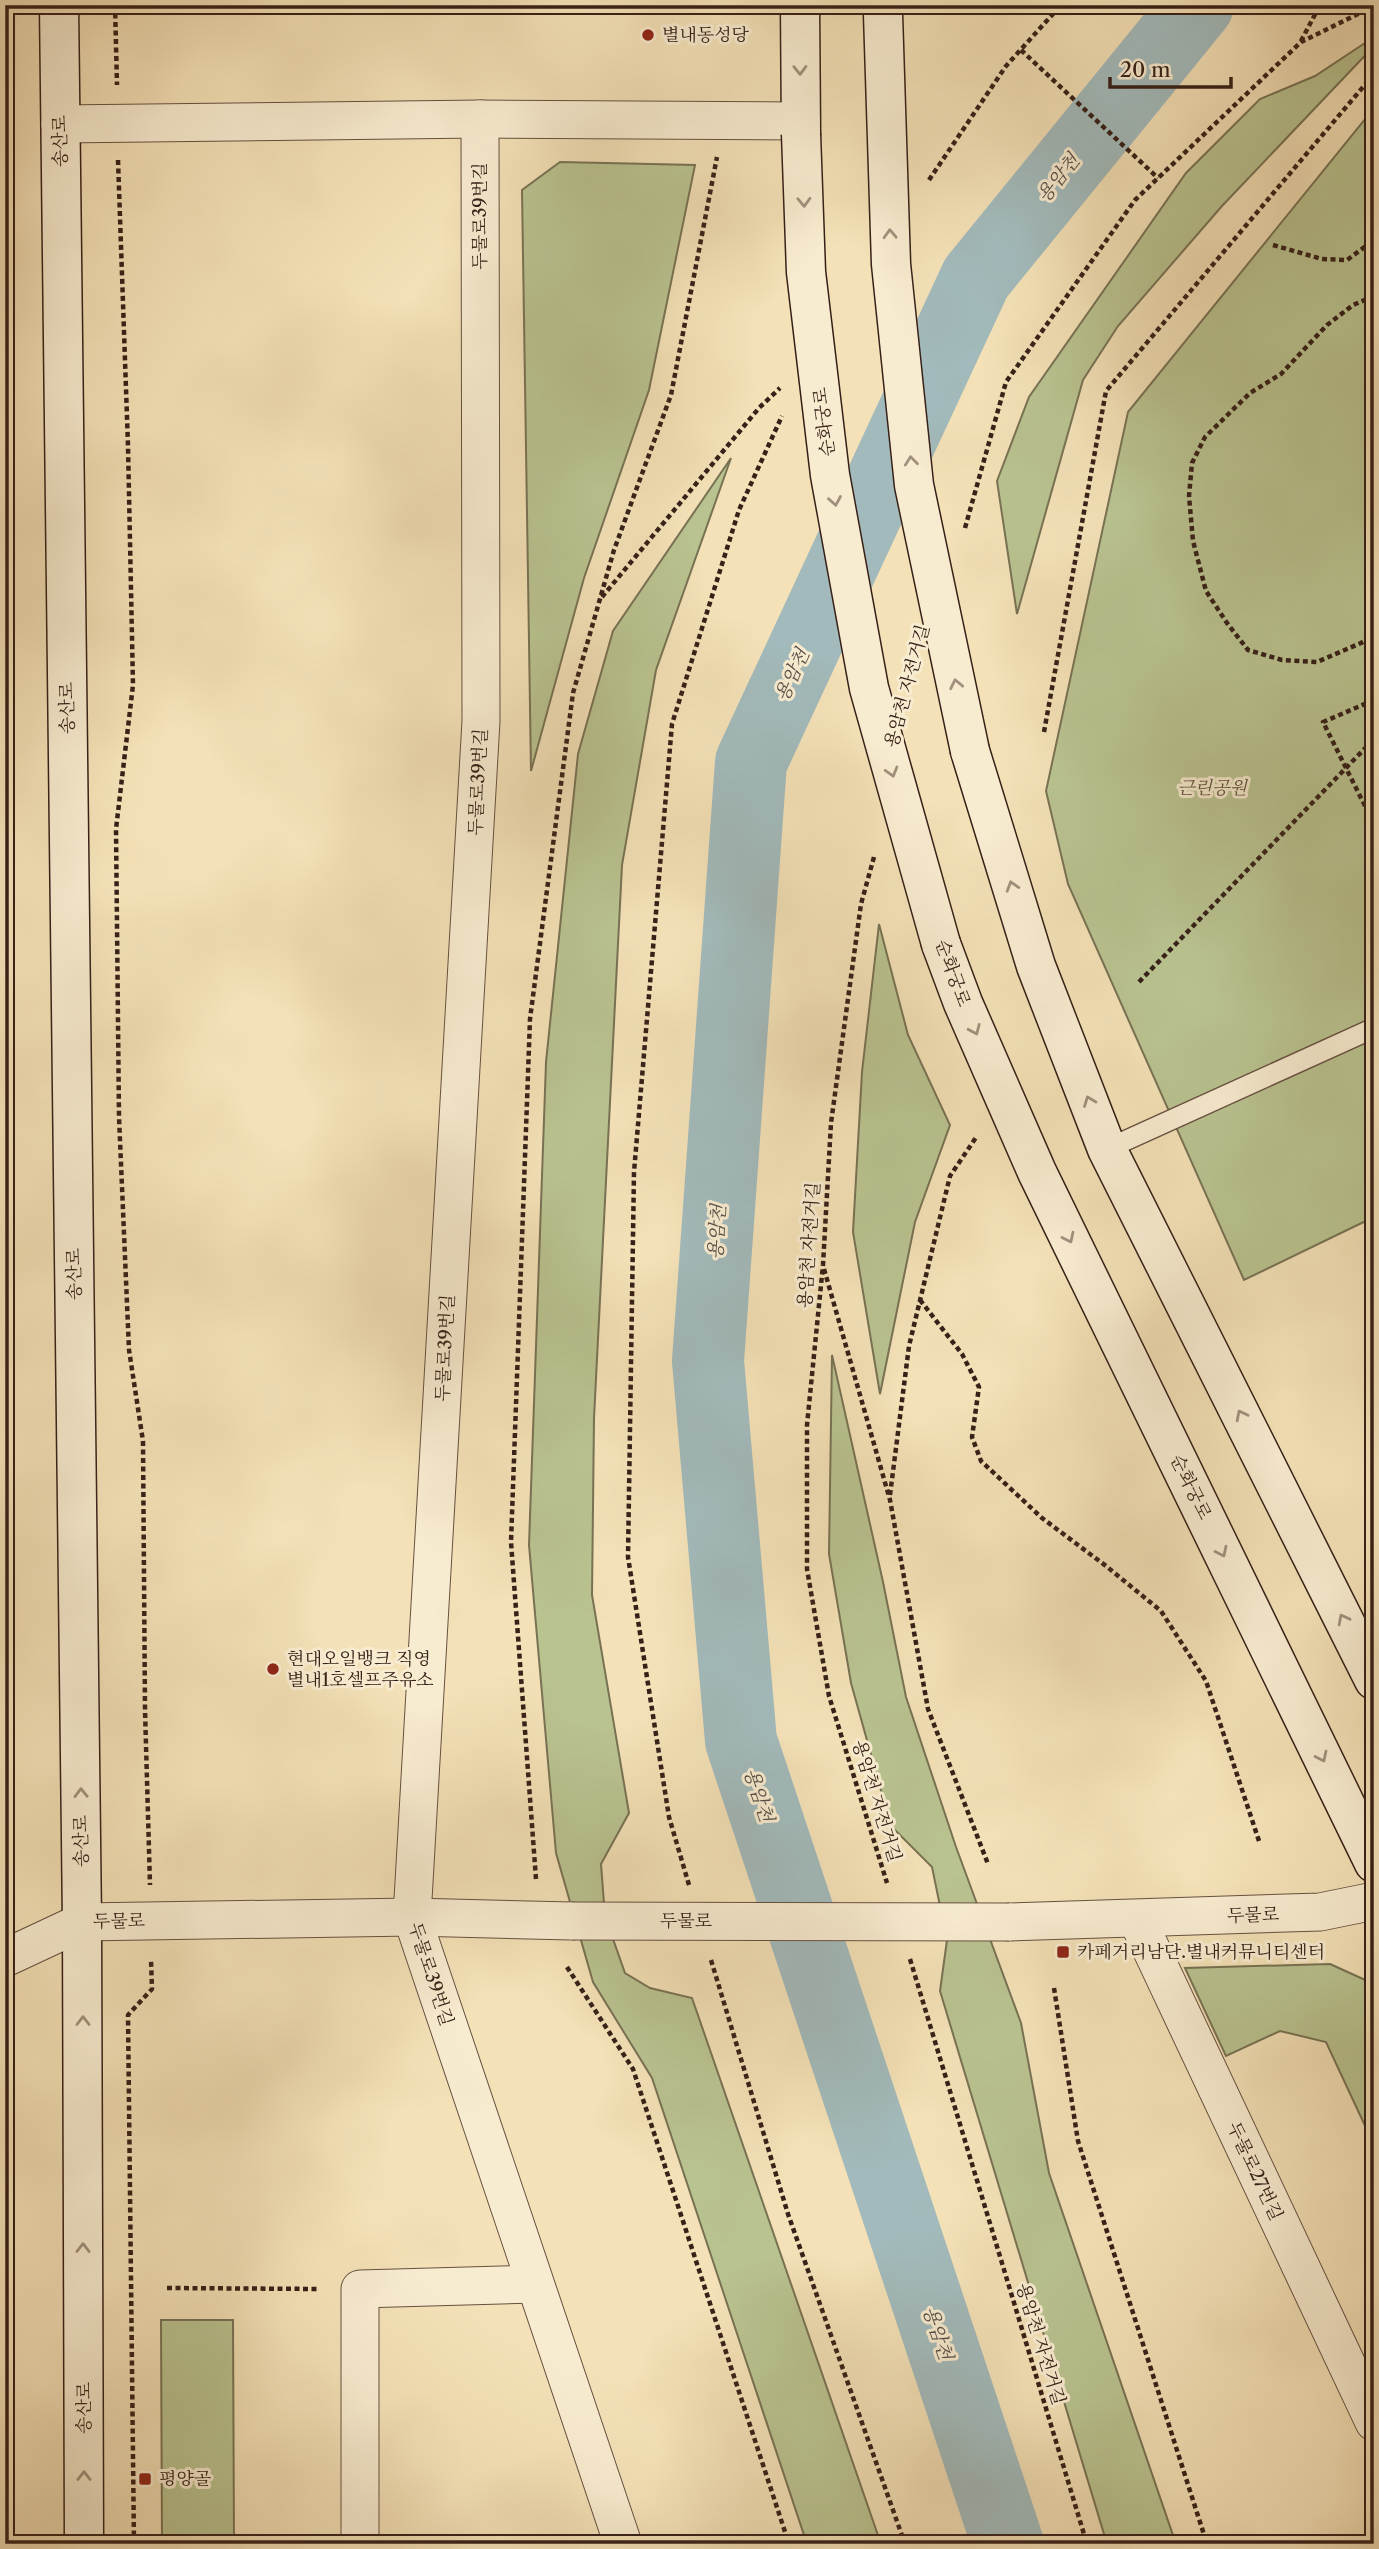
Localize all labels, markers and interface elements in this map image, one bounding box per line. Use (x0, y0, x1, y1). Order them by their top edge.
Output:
place label: 별내동성당 (662, 24, 750, 46)
marker: 별내동성당 (640, 27, 656, 43)
scale bar (1110, 46, 1230, 90)
text: 20 m (1120, 57, 1171, 82)
one-way arrow (793, 64, 808, 75)
street label: 송산로 (49, 115, 71, 167)
water label: 용암천 (1032, 148, 1085, 207)
street label: 두물로39번길 (469, 162, 491, 270)
one-way arrow (796, 197, 811, 208)
one-way arrow (883, 229, 898, 240)
street label: 순화궁로 (809, 386, 839, 458)
one-way arrow (904, 455, 919, 466)
one-way arrow (827, 496, 842, 507)
street label: 용암천 자전거길 (880, 622, 934, 750)
water label: 용암천 (770, 644, 815, 705)
one-way arrow (949, 678, 964, 690)
street label: 송산로 (56, 682, 78, 734)
street label: 두물로39번길 (464, 728, 492, 836)
one-way arrow (884, 765, 899, 777)
park label: 근린공원 (1177, 777, 1248, 799)
one-way arrow (1005, 881, 1020, 893)
street label: 순화궁로 (931, 937, 975, 1009)
one-way arrow (967, 1023, 981, 1036)
one-way arrow (1083, 1095, 1097, 1107)
street label: 용암천 자전거길 (794, 1181, 824, 1309)
water label: 용암천 (704, 1202, 731, 1260)
one-way arrow (1061, 1231, 1075, 1243)
street label: 송산로 (63, 1248, 85, 1300)
street label: 두물로39번길 (431, 1294, 459, 1402)
one-way arrow (1236, 1410, 1250, 1422)
street label: 순화궁로 (1166, 1451, 1216, 1523)
one-way arrow (1214, 1545, 1228, 1557)
one-way arrow (1338, 1614, 1352, 1626)
place label: 현대오일뱅크 직영 별내1호셀프주유소 (287, 1648, 434, 1691)
marker: 현대오일뱅크 직영 별내1호셀프주유소 (265, 1661, 281, 1677)
street label: 용암천 자전거길 (848, 1737, 906, 1865)
one-way arrow (1314, 1750, 1328, 1762)
water label: 용암천 (740, 1765, 779, 1826)
one-way arrow (73, 1787, 89, 1798)
street label: 송산로 (70, 1815, 92, 1867)
street label: 두물로 (1227, 1903, 1279, 1927)
street label: 두물로 (93, 1910, 145, 1932)
street label: 두물로 (660, 1910, 712, 1932)
street label: 두물로39번길 (404, 1920, 458, 2028)
place label: 카페거리남단.별내커뮤니티센터 (1077, 1941, 1325, 1963)
marker: 카페거리남단.별내커뮤니티센터 (1055, 1944, 1071, 1960)
one-way arrow (75, 2015, 91, 2025)
street label: 두물로27번길 (1223, 2118, 1287, 2224)
one-way arrow (75, 2242, 91, 2253)
street label: 용암천 자전거길 (1012, 2280, 1070, 2408)
water label: 용암천 (919, 2303, 958, 2364)
street label: 송산로 (73, 2382, 95, 2434)
place label: 평양골 (159, 2468, 212, 2490)
one-way arrow (76, 2470, 92, 2480)
marker: 평양골 (137, 2471, 153, 2487)

